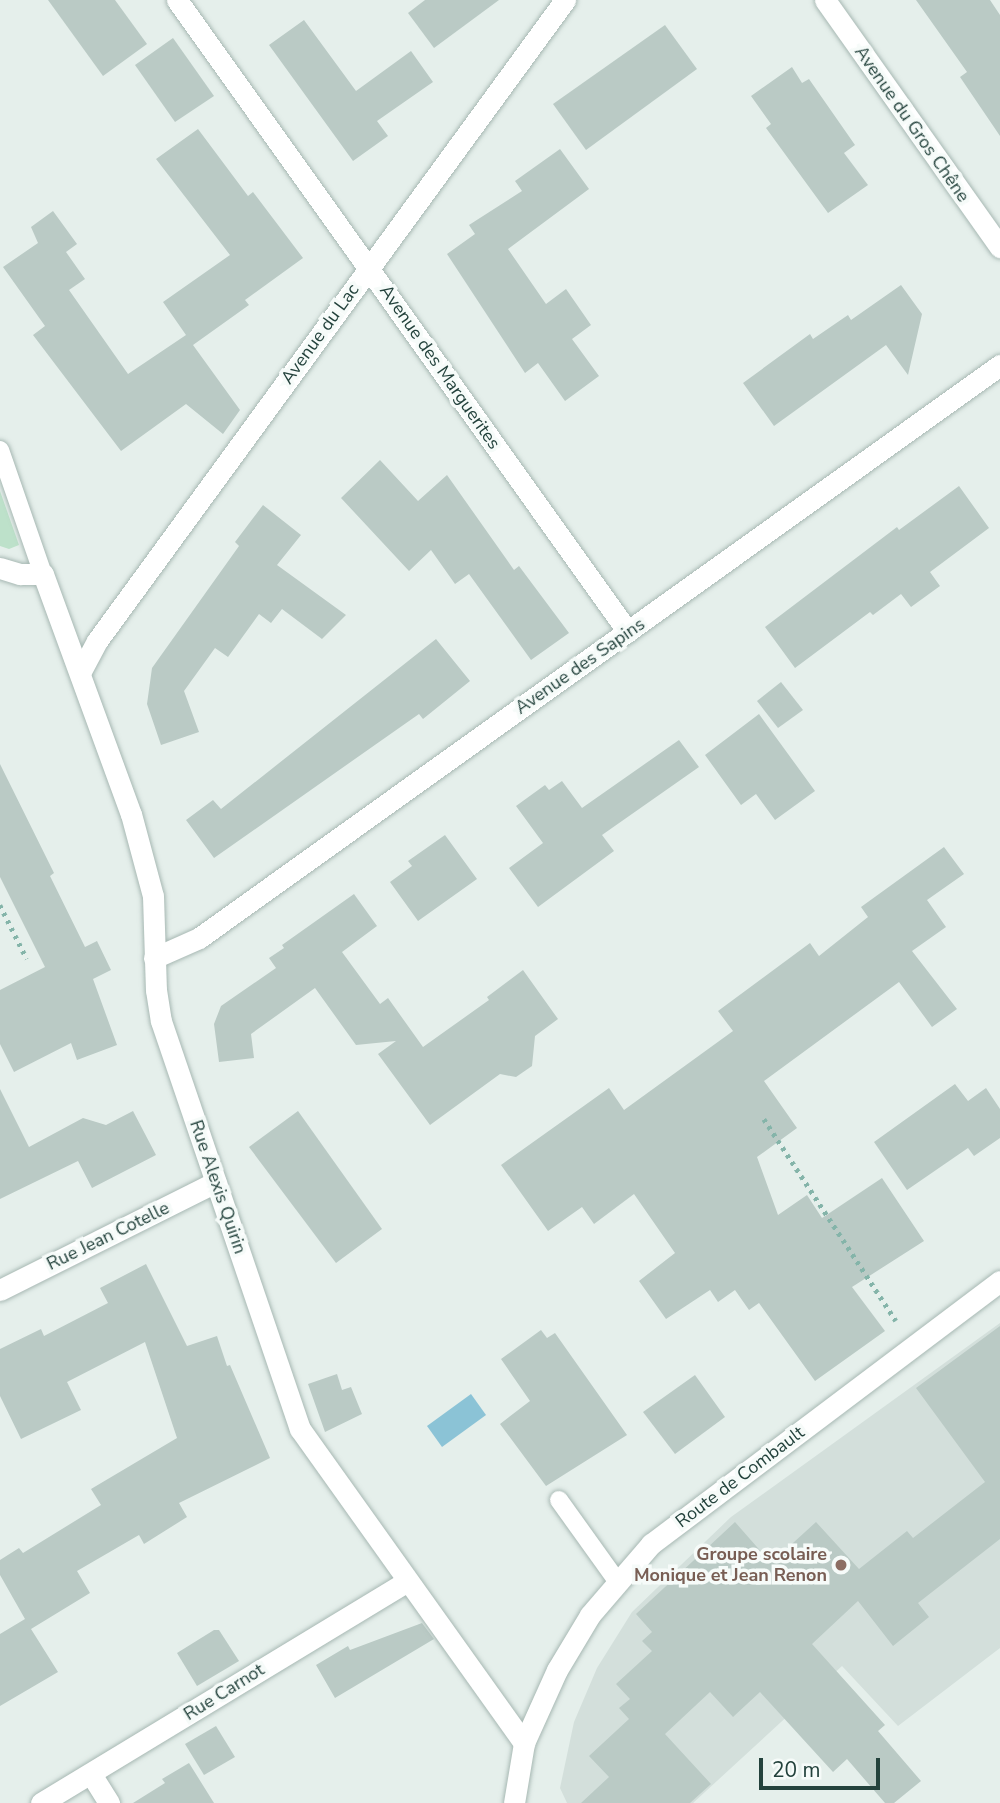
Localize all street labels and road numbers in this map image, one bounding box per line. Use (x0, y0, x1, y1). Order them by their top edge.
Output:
street label: Avenue du Gros Chêne (850, 42, 974, 206)
street label: Avenue du Lac (276, 280, 364, 388)
street label: Avenue des Marguerites (375, 281, 505, 453)
street label: Avenue des Sapins (511, 613, 649, 719)
street label: Rue Alexis Quirin (185, 1117, 251, 1257)
street label: Rue Jean Cotelle (43, 1197, 173, 1275)
street label: Route de Combault (671, 1422, 809, 1532)
street label: Rue Carnot (180, 1659, 268, 1725)

